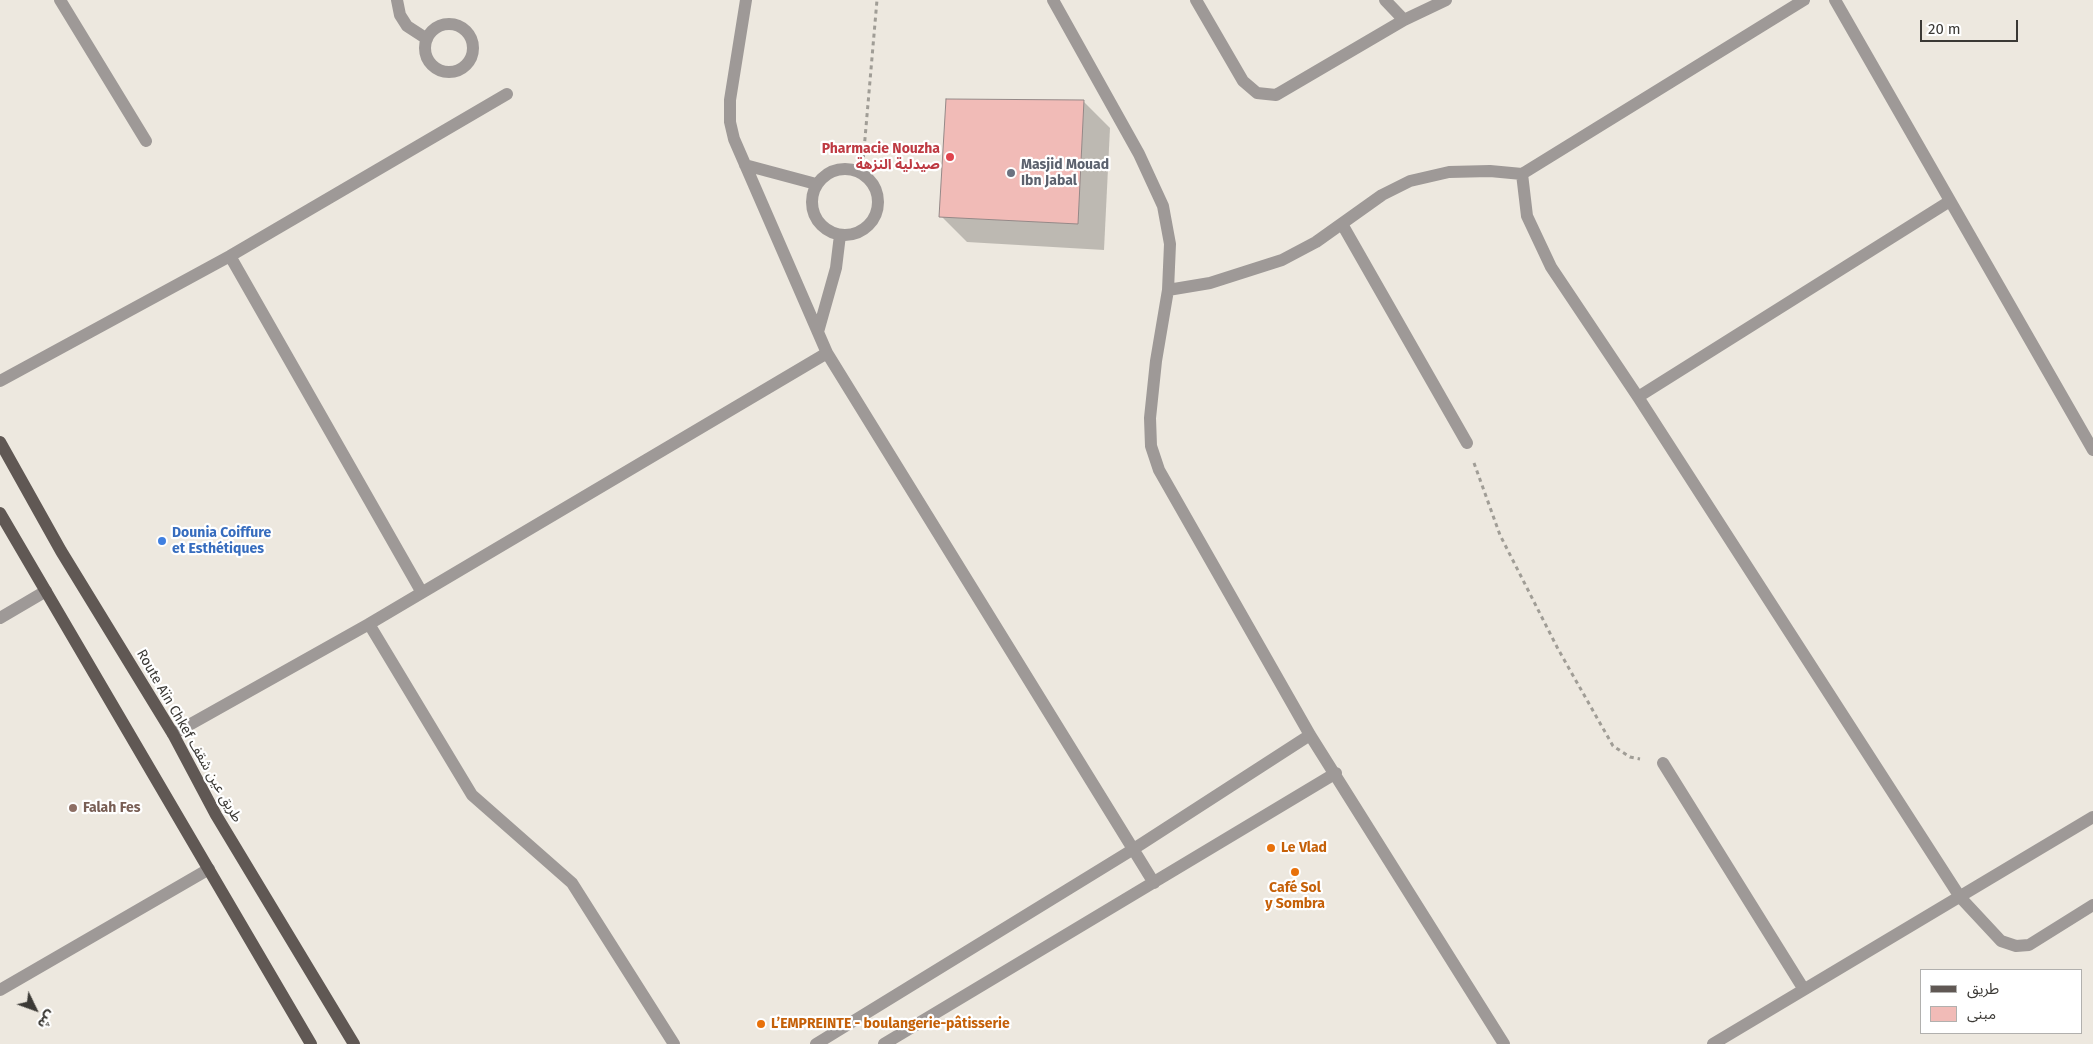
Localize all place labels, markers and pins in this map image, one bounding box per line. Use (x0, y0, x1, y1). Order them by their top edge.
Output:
place label: Pharmacie Nouzha صيدلية النزهة (822, 141, 940, 174)
marker: Pharmacie Nouzha صيدلية النزهة (944, 151, 956, 163)
place label: Masjid Mouad Ibn Jabal (1021, 157, 1109, 190)
marker: Masjid Mouad Ibn Jabal (1005, 167, 1017, 179)
place label: Dounia Coiffure et Esthétiques (172, 525, 271, 558)
marker: Dounia Coiffure et Esthétiques (156, 535, 168, 547)
place label: Falah Fes (83, 800, 140, 816)
marker: Falah Fes (67, 802, 79, 814)
place label: Le Vlad (1281, 840, 1327, 856)
marker: Le Vlad (1265, 842, 1277, 854)
marker: Café Sol y Sombra (1289, 866, 1301, 878)
place label: Café Sol y Sombra (1265, 880, 1325, 912)
place label: L’EMPREINTE - boulangerie-pâtisserie (771, 1016, 1010, 1032)
marker: L’EMPREINTE - boulangerie-pâtisserie (755, 1018, 767, 1030)

